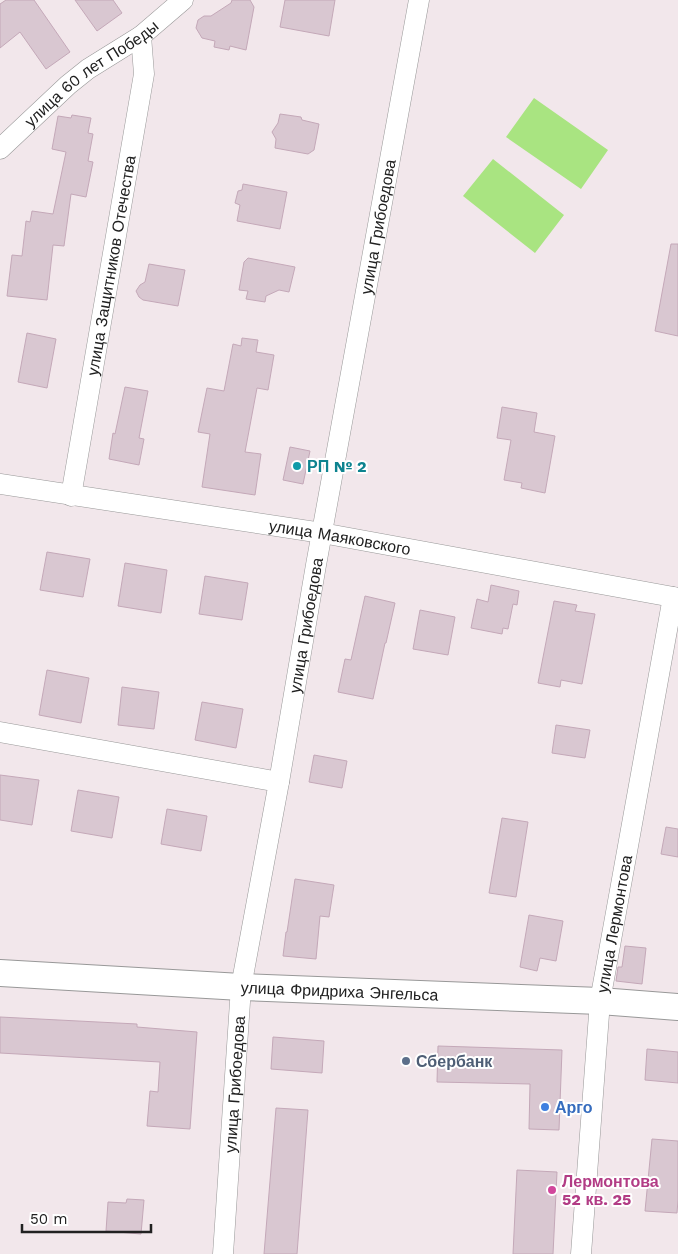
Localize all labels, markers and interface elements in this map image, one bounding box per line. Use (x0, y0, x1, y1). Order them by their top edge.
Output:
street label: улица 60 лет Победы (20, 16, 162, 131)
street label: улица Защитников Отечества (83, 154, 139, 377)
street label: улица Грибоедова (356, 158, 399, 296)
place label: РП № 2 (307, 457, 366, 476)
marker: РП № 2 (291, 460, 303, 472)
street label: улица Маяковского (268, 516, 412, 559)
street label: улица Грибоедова (285, 556, 327, 695)
street label: улица Лермонтова (592, 853, 636, 994)
street label: улица Фридриха Энгельса (240, 977, 439, 1004)
street label: улица Грибоедова (220, 1015, 249, 1153)
place label: Сбербанк (416, 1052, 493, 1071)
marker: Сбербанк (400, 1055, 412, 1067)
place label: Арго (555, 1098, 593, 1117)
marker: Арго (539, 1101, 551, 1113)
place label: Лермонтова 52 кв. 25 (562, 1172, 659, 1209)
marker: Лермонтова 52 кв. 25 (546, 1184, 558, 1196)
scale bar (22, 1202, 151, 1234)
text: 50 m (30, 1210, 67, 1228)

